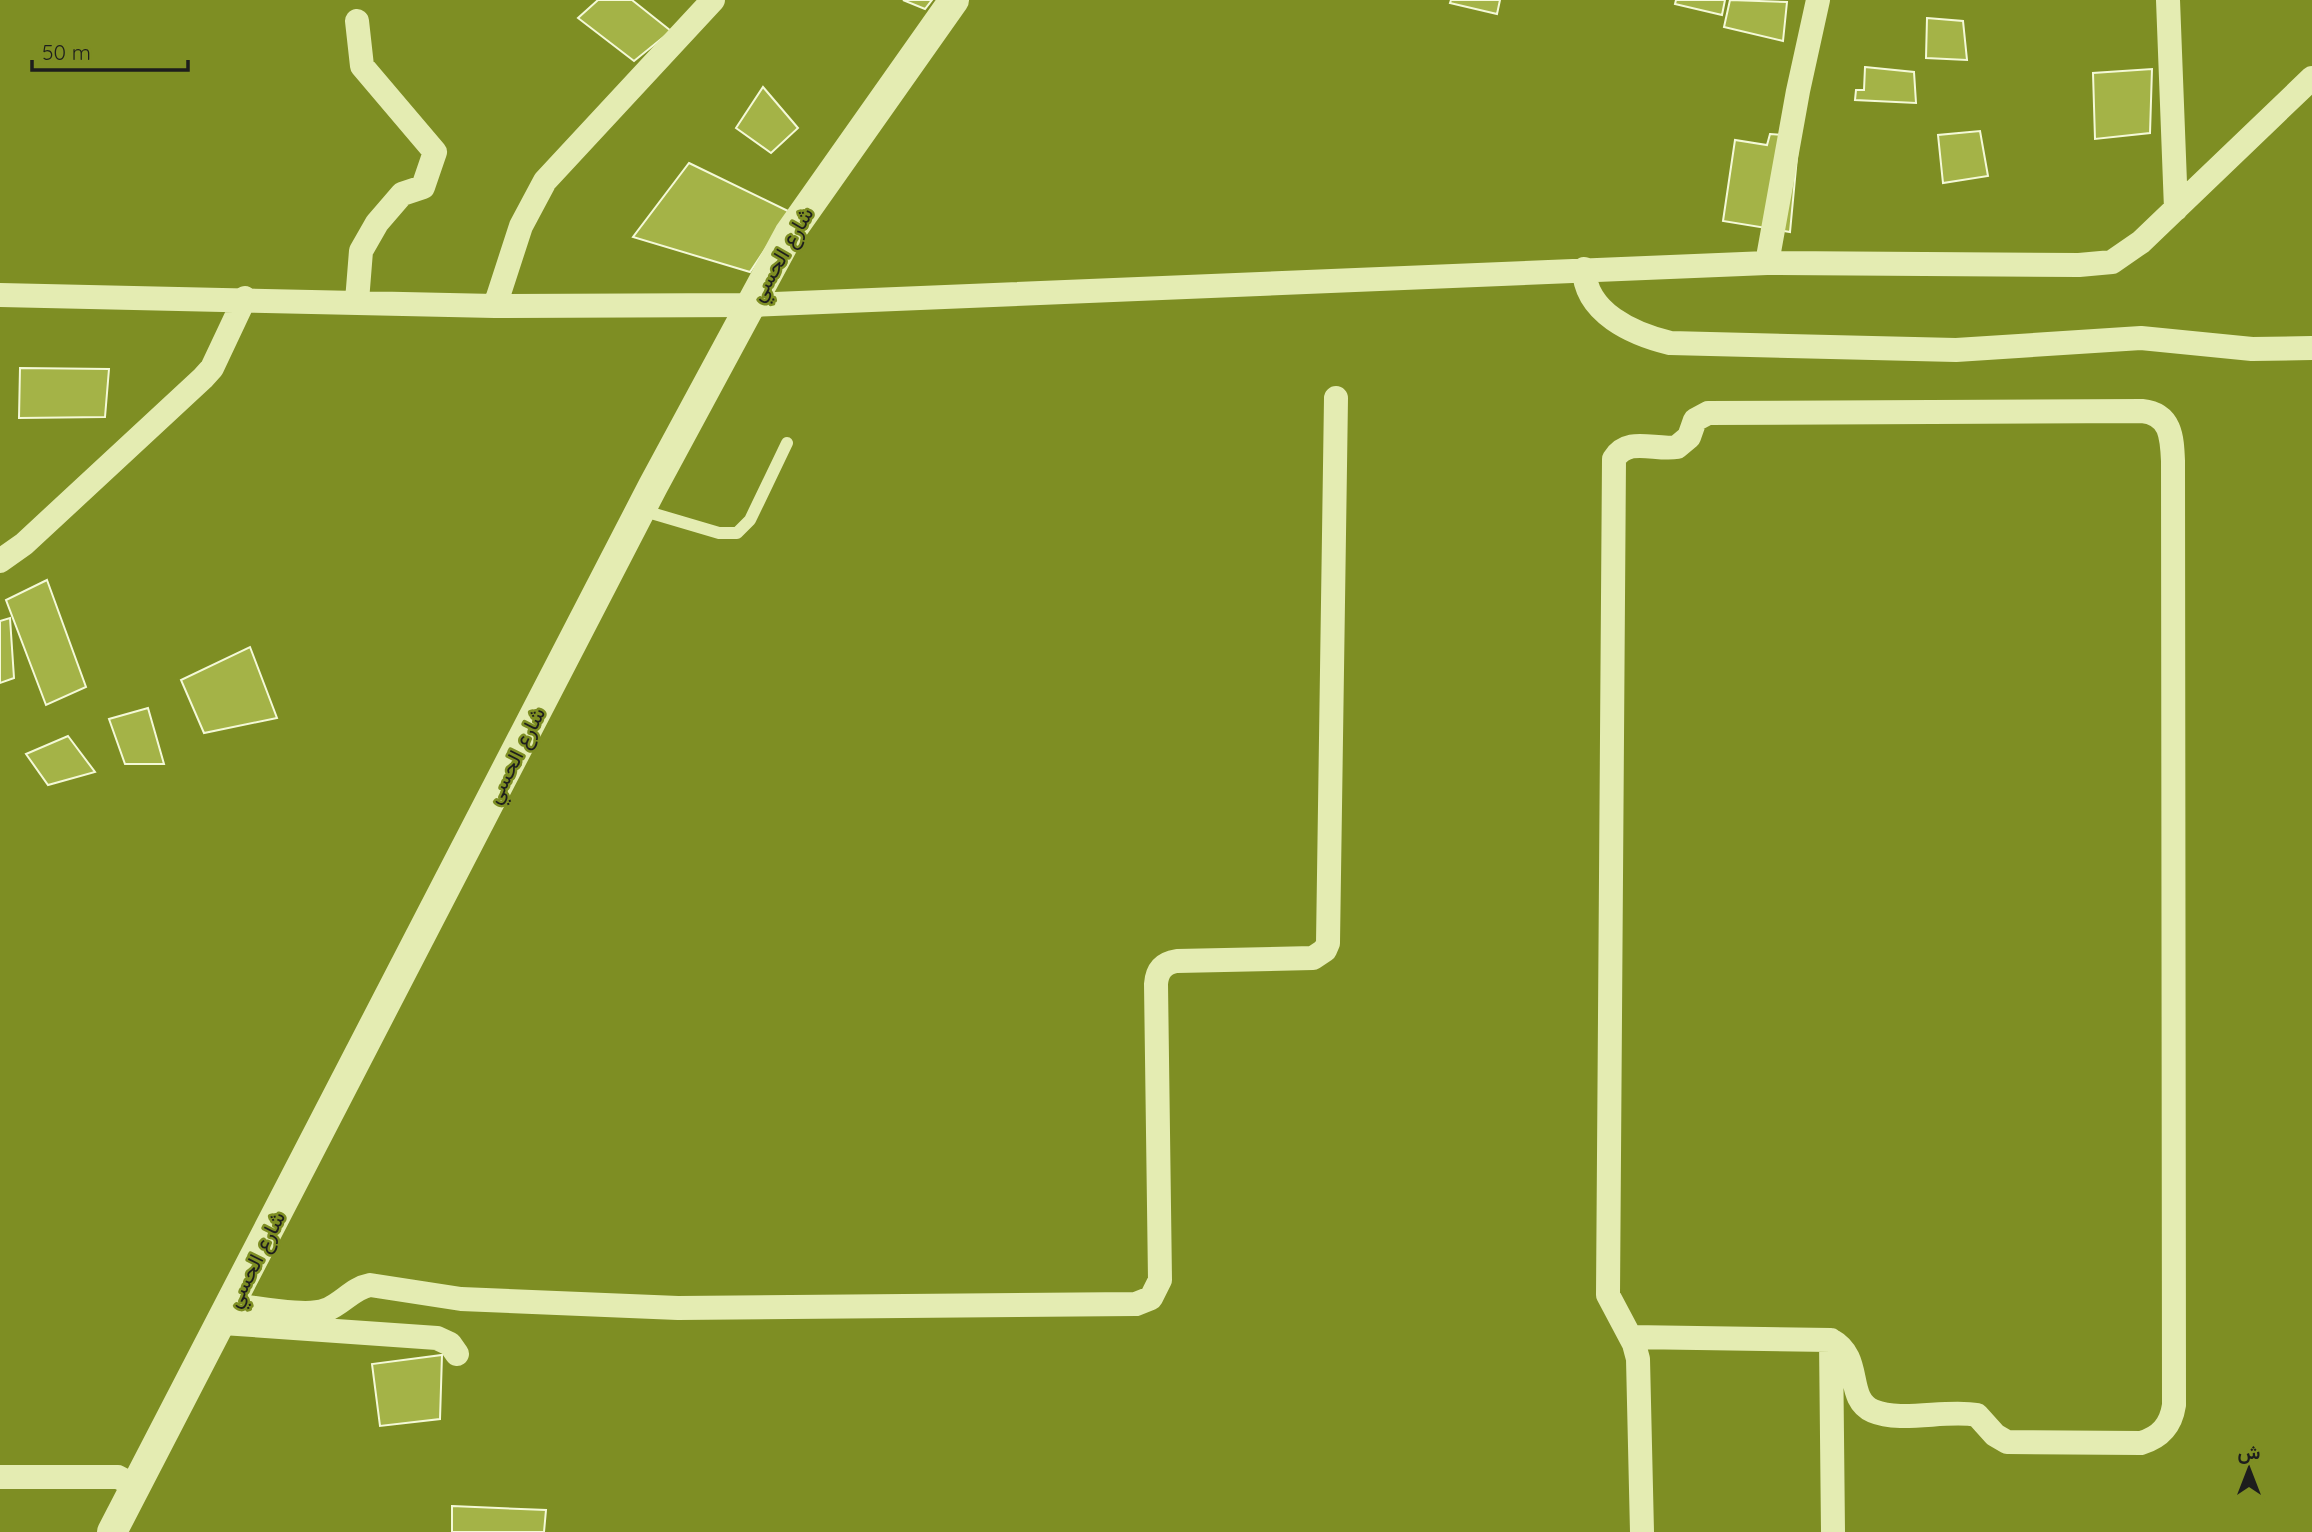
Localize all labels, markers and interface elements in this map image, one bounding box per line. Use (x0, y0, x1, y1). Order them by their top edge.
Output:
scale bar (32, 28, 187, 72)
text: 50 m (42, 39, 91, 65)
street label: شارع الحسي (744, 202, 823, 308)
street label: شارع الحسي (480, 703, 555, 810)
street label: شارع الحسي (220, 1207, 295, 1314)
north arrow (2214, 1434, 2284, 1504)
text: ش (2238, 1440, 2261, 1464)

